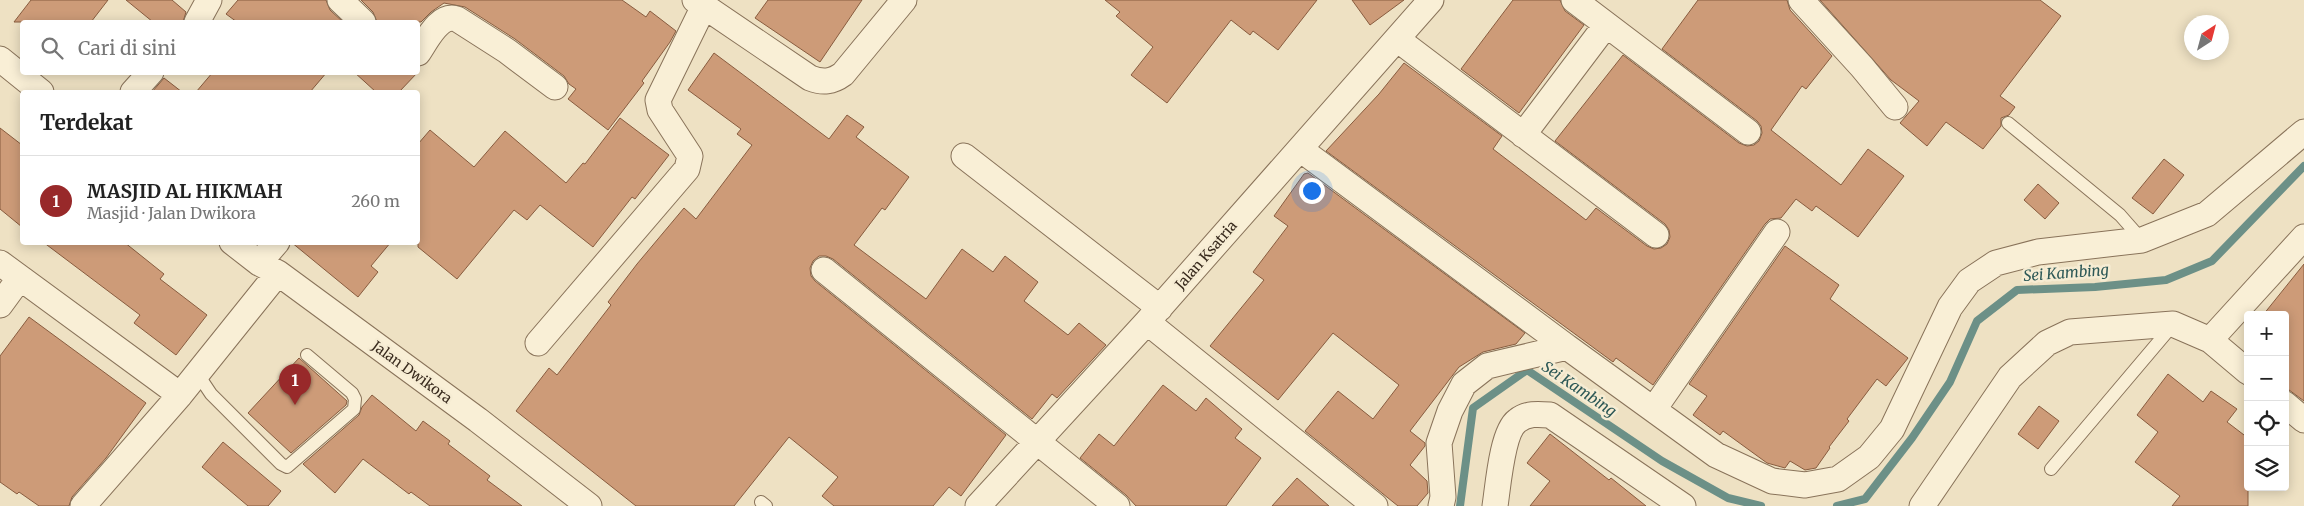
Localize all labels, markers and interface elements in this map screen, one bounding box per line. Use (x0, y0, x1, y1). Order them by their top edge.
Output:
north arrow (2184, 15, 2229, 60)
search box (20, 20, 420, 75)
icon: search (38, 34, 66, 62)
text: Cari di sini (78, 36, 176, 60)
text: Terdekat (40, 109, 133, 136)
your location (1299, 178, 1325, 204)
text: MASJID AL HIKMAH (87, 179, 283, 203)
text: 1 (52, 191, 60, 211)
text: 260 m (351, 191, 400, 211)
text: Masjid · Jalan Dwikora (87, 203, 256, 223)
street label: Jalan Ksatria (1171, 217, 1241, 294)
water label: Sei Kambing (2023, 260, 2109, 285)
map controls (2244, 311, 2289, 491)
button: + (2244, 311, 2289, 356)
street label: Jalan Dwikora (368, 336, 456, 407)
button: − (2244, 356, 2289, 401)
water label: Sei Kambing (1538, 357, 1620, 420)
pin: 1 (279, 364, 311, 405)
button: locate (2244, 401, 2289, 446)
button: layers (2244, 446, 2289, 491)

